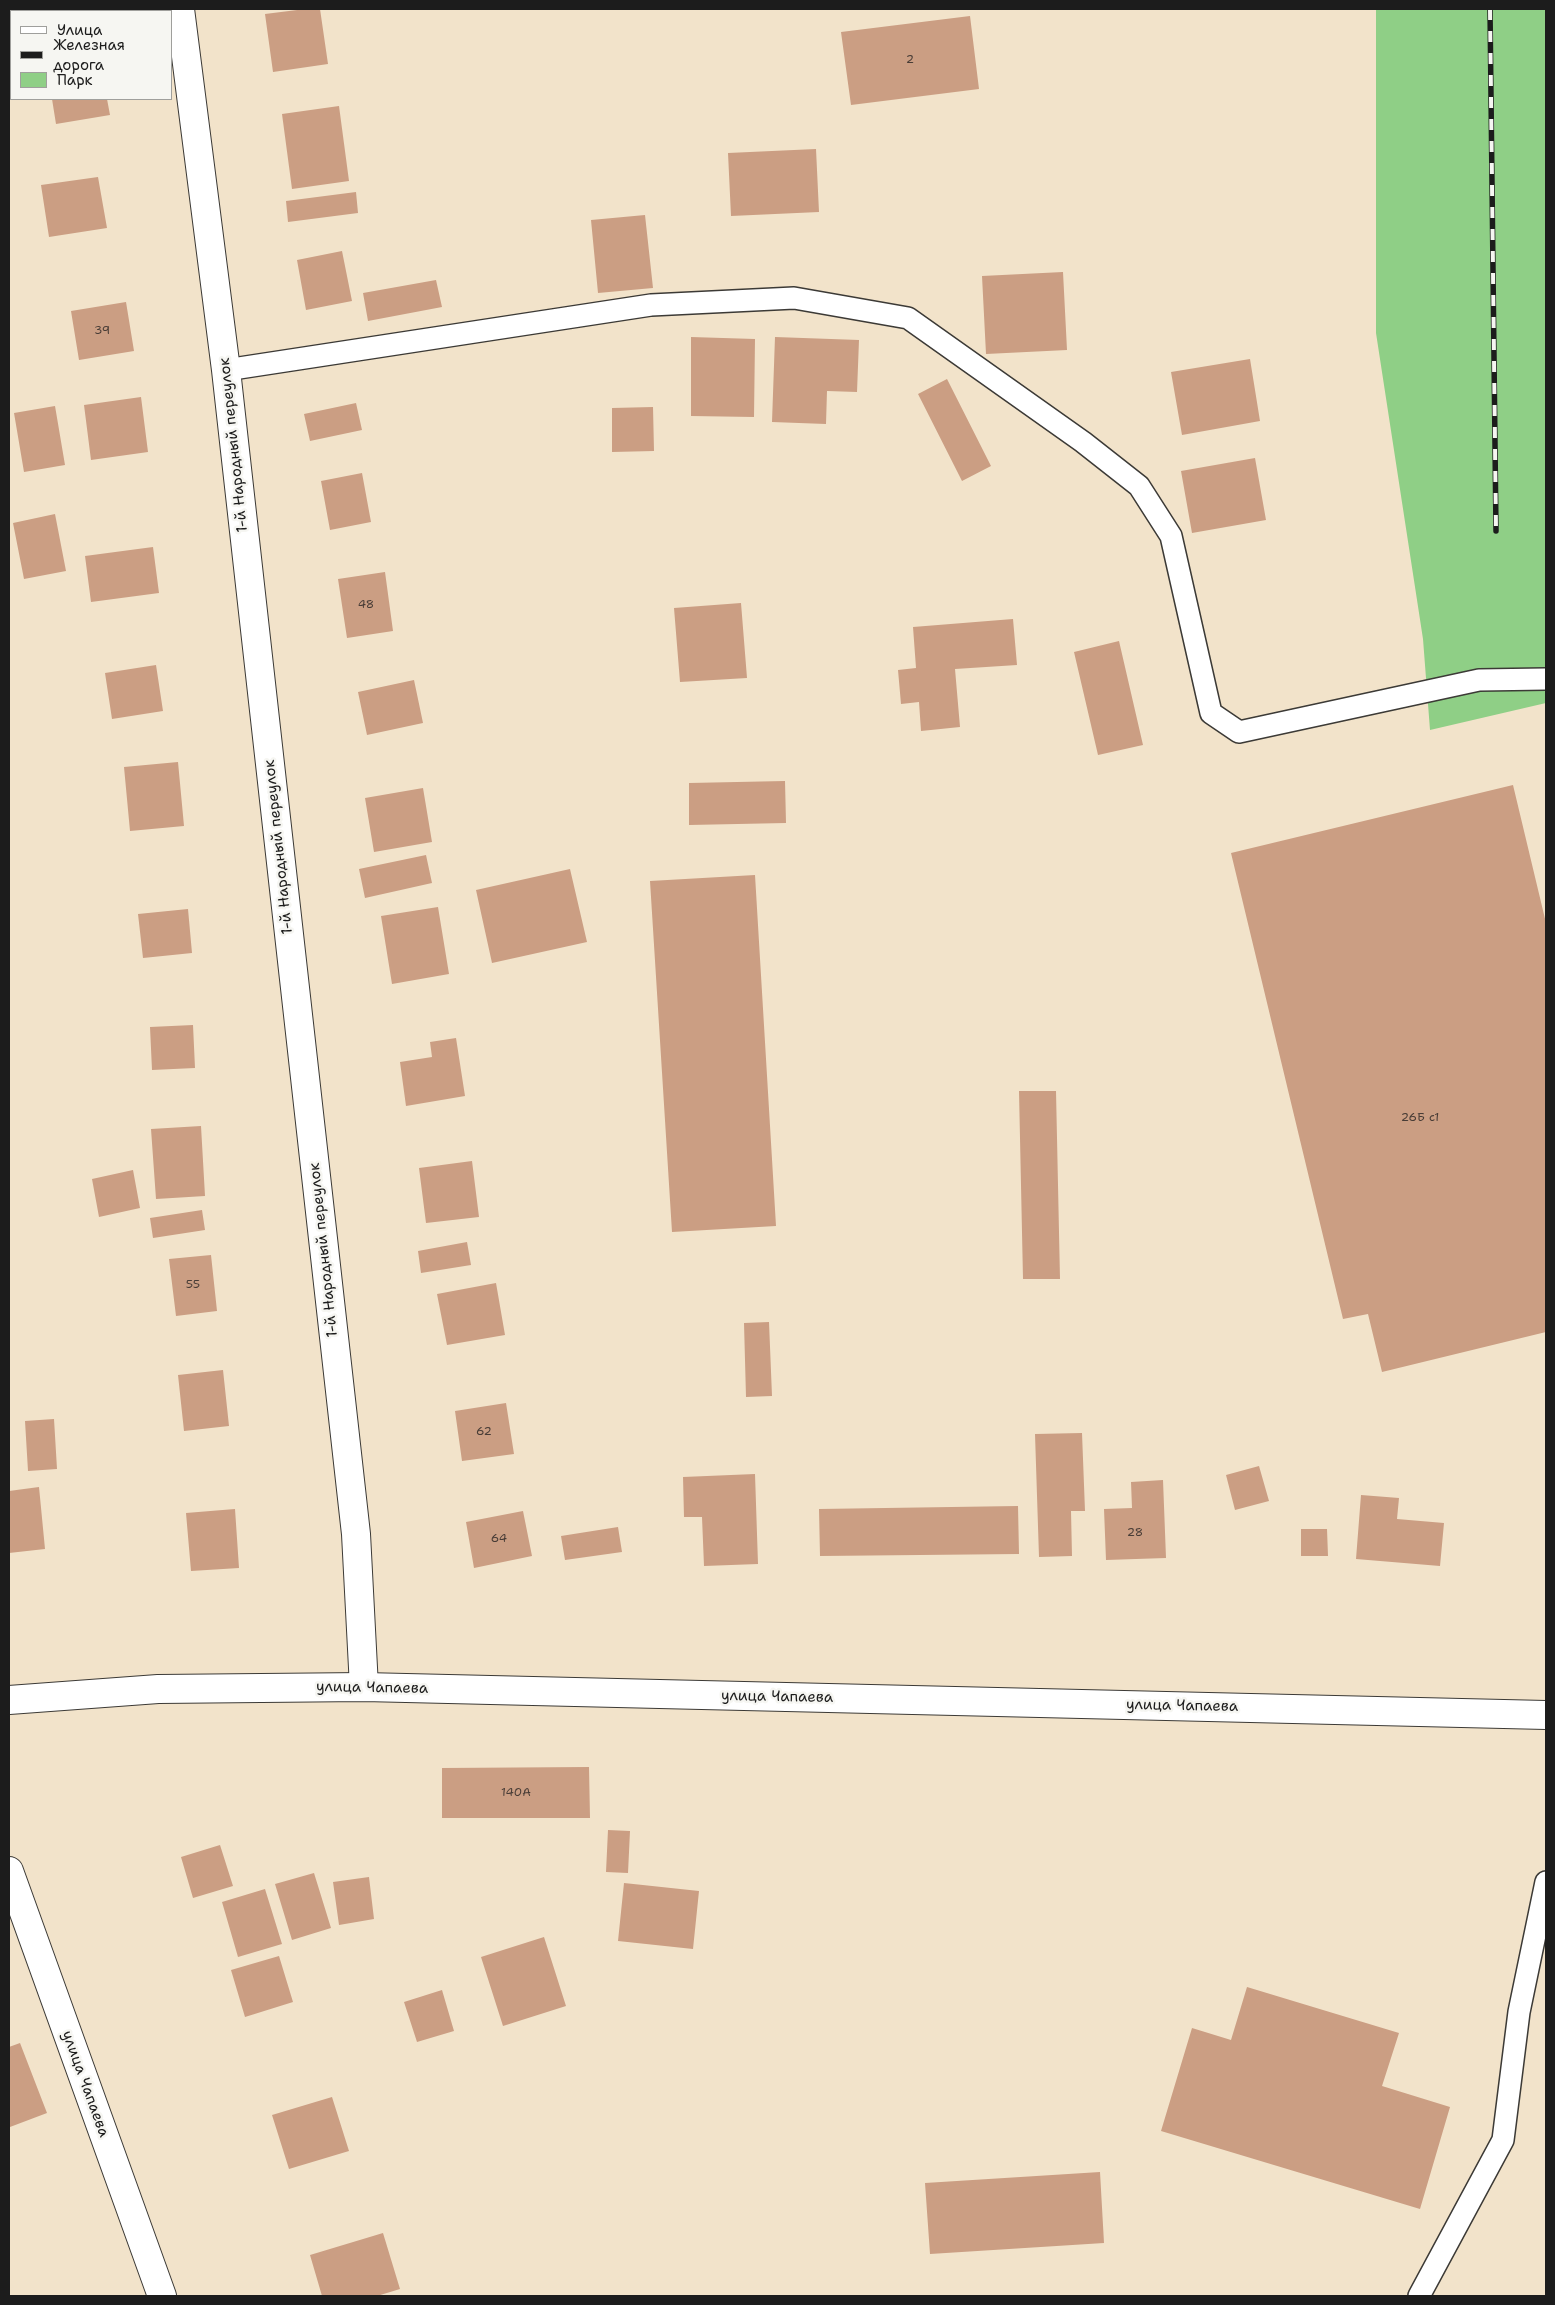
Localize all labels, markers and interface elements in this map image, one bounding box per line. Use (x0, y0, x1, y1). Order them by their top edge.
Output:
legend (10, 10, 172, 100)
text: Улица (57, 20, 102, 40)
text: Железная дорога (53, 35, 125, 75)
house number: 2 (906, 53, 914, 67)
text: Парк (57, 70, 93, 90)
house number: 39 (94, 324, 110, 338)
street label: 1-й Народный переулок (216, 357, 252, 533)
house number: 48 (358, 598, 374, 612)
street label: 1-й Народный переулок (261, 759, 297, 935)
house number: 26Б с1 (1401, 1111, 1439, 1125)
street label: 1-й Народный переулок (306, 1162, 342, 1338)
house number: 55 (186, 1278, 200, 1292)
house number: 62 (476, 1425, 492, 1439)
house number: 28 (1127, 1526, 1143, 1540)
house number: 64 (491, 1532, 507, 1546)
street label: улица Чапаева (316, 1678, 428, 1698)
street label: улица Чапаева (721, 1687, 833, 1707)
street label: улица Чапаева (1126, 1696, 1238, 1716)
house number: 140А (501, 1786, 531, 1800)
street label: улица Чапаева (57, 2028, 113, 2140)

